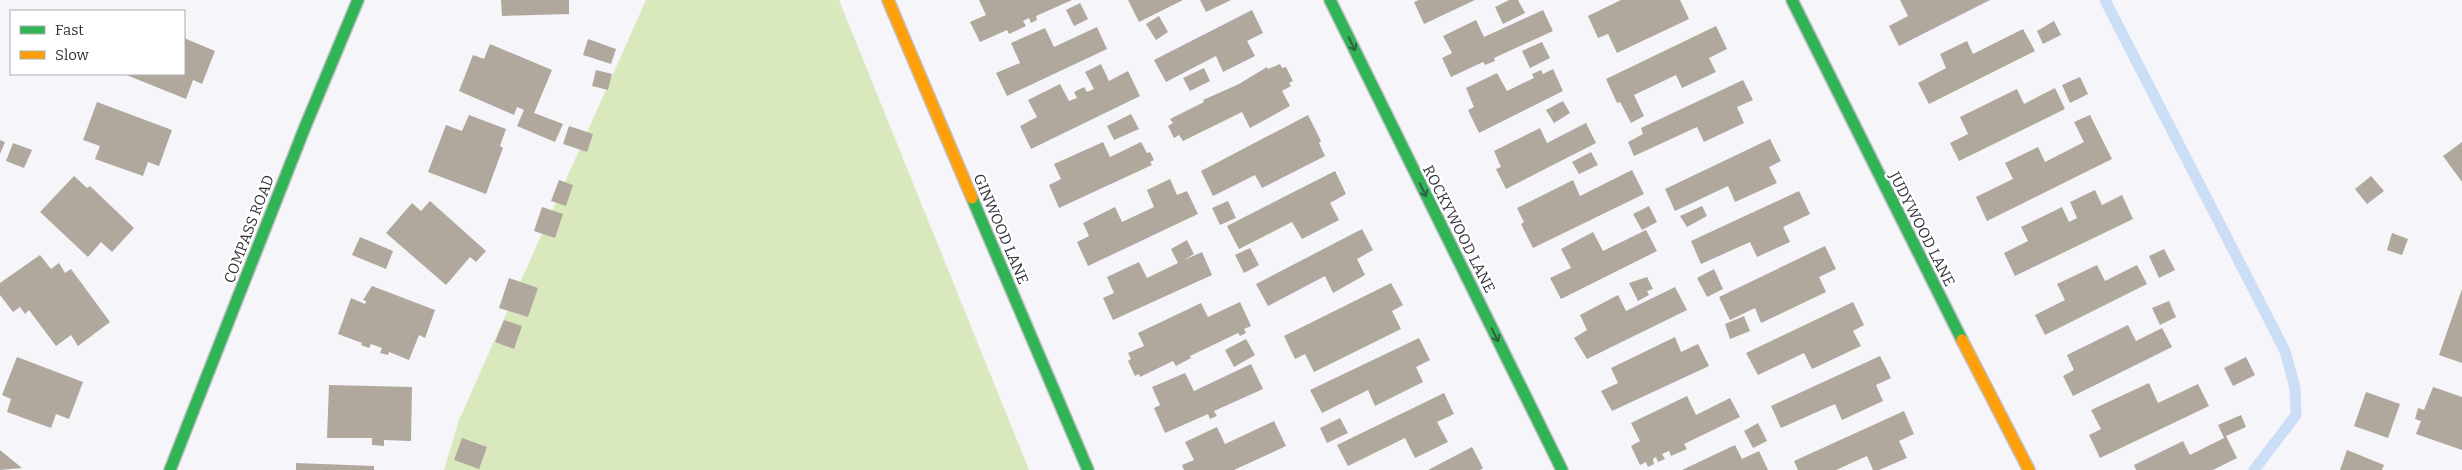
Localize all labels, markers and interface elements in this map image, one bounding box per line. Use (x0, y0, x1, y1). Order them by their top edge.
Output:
legend (10, 10, 185, 75)
text: Fast (55, 21, 84, 39)
one-way arrow (1347, 36, 1357, 51)
text: Slow (55, 46, 90, 64)
street label: ROCKYWOOD LANE (1419, 162, 1499, 296)
street label: JUDYWOOD LANE (1885, 168, 1959, 289)
street label: GINWOOD LANE (970, 171, 1032, 287)
street label: COMPASS ROAD (220, 172, 278, 286)
one-way arrow (1419, 182, 1428, 197)
one-way arrow (1490, 328, 1500, 343)

